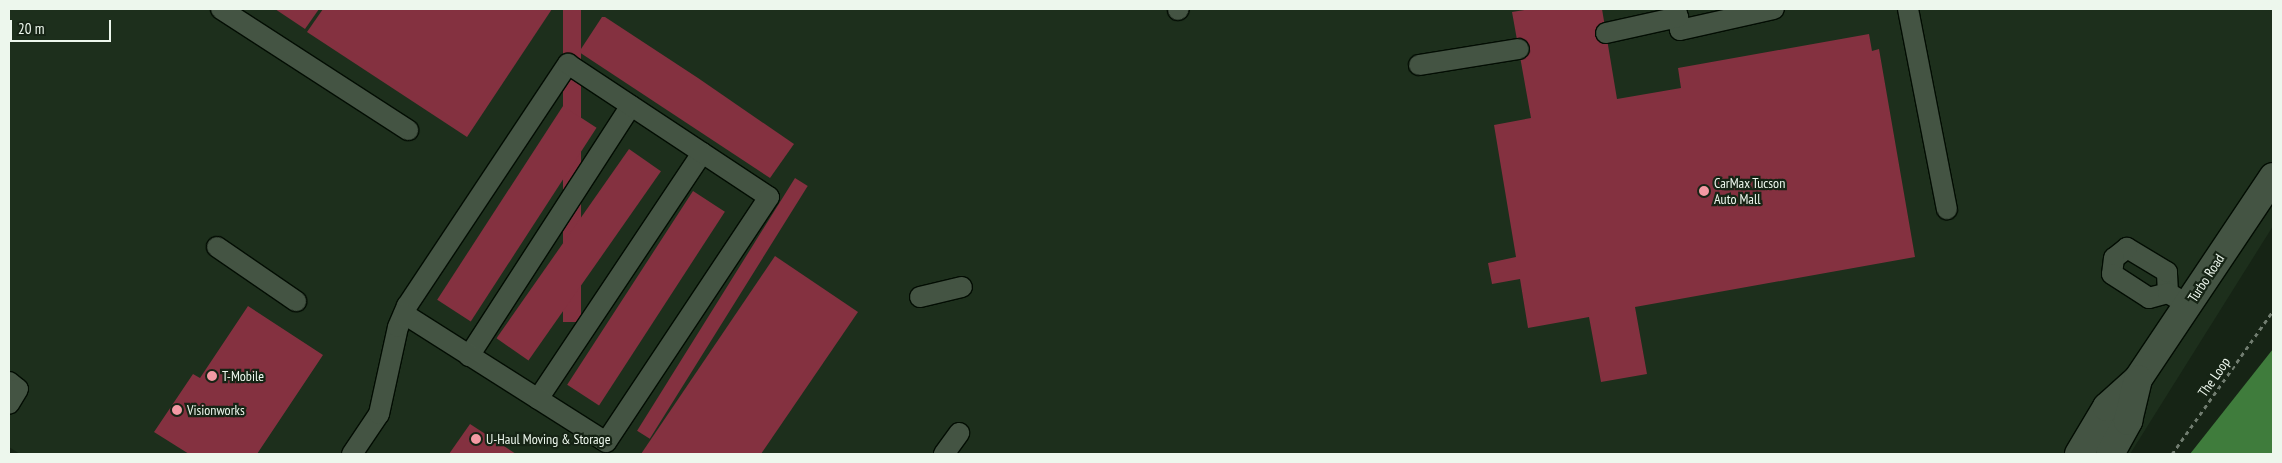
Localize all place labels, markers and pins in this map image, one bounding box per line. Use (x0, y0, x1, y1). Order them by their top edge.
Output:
place label: CarMax Tucson Auto Mall (1714, 175, 1786, 208)
marker: CarMax Tucson Auto Mall (1698, 185, 1710, 197)
place label: T-Mobile (222, 368, 264, 384)
marker: T-Mobile (206, 370, 218, 382)
place label: Visionworks (187, 402, 245, 418)
marker: Visionworks (171, 404, 183, 416)
place label: U-Haul Moving & Storage (486, 431, 610, 447)
marker: U-Haul Moving & Storage (470, 433, 482, 445)

